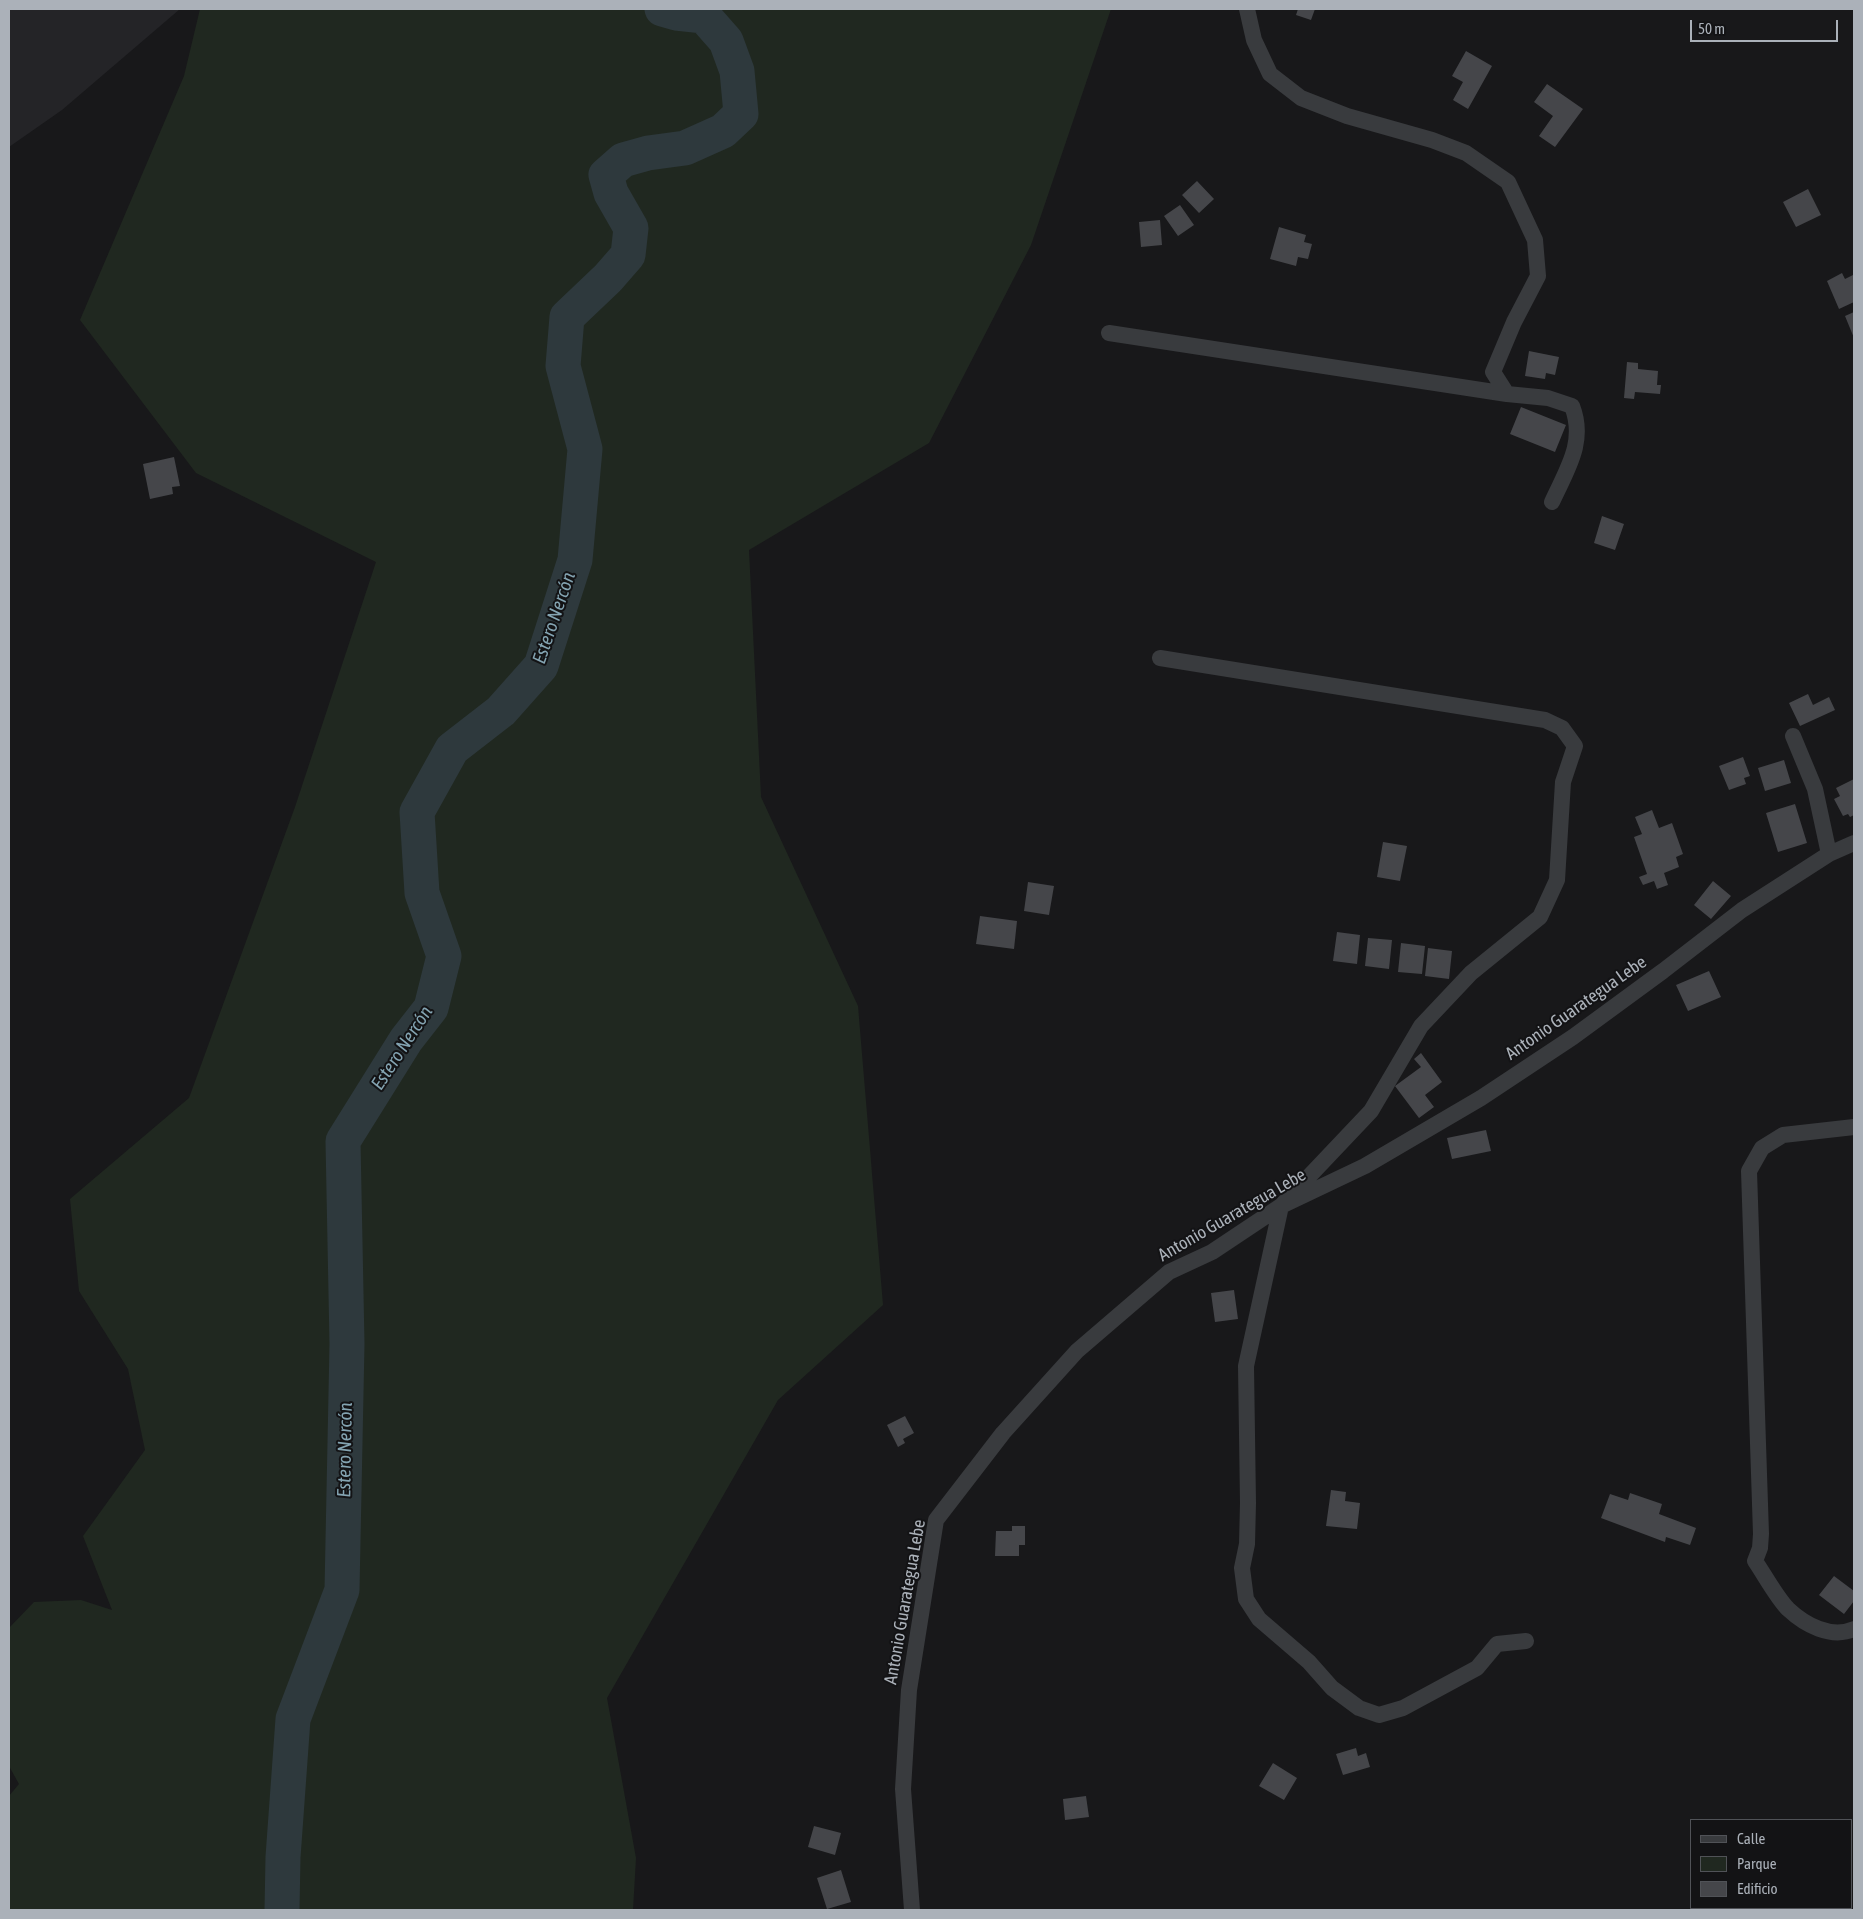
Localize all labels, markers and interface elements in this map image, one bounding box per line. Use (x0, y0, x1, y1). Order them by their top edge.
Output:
scale bar (1693, 10, 1840, 42)
text: 50 m (1698, 20, 1725, 37)
water label: Estero Nercón (528, 569, 580, 667)
street label: Antonio Guarategua Lebe (1501, 951, 1651, 1065)
water label: Estero Nercón (366, 1002, 438, 1094)
street label: Antonio Guarategua Lebe (1154, 1164, 1310, 1266)
water label: Estero Nercón (333, 1402, 357, 1498)
street label: Antonio Guarategua Lebe (880, 1518, 930, 1686)
legend (1690, 1819, 1853, 1909)
text: Calle (1737, 1830, 1765, 1847)
text: Parque (1737, 1855, 1777, 1872)
text: Edificio (1737, 1880, 1778, 1897)

